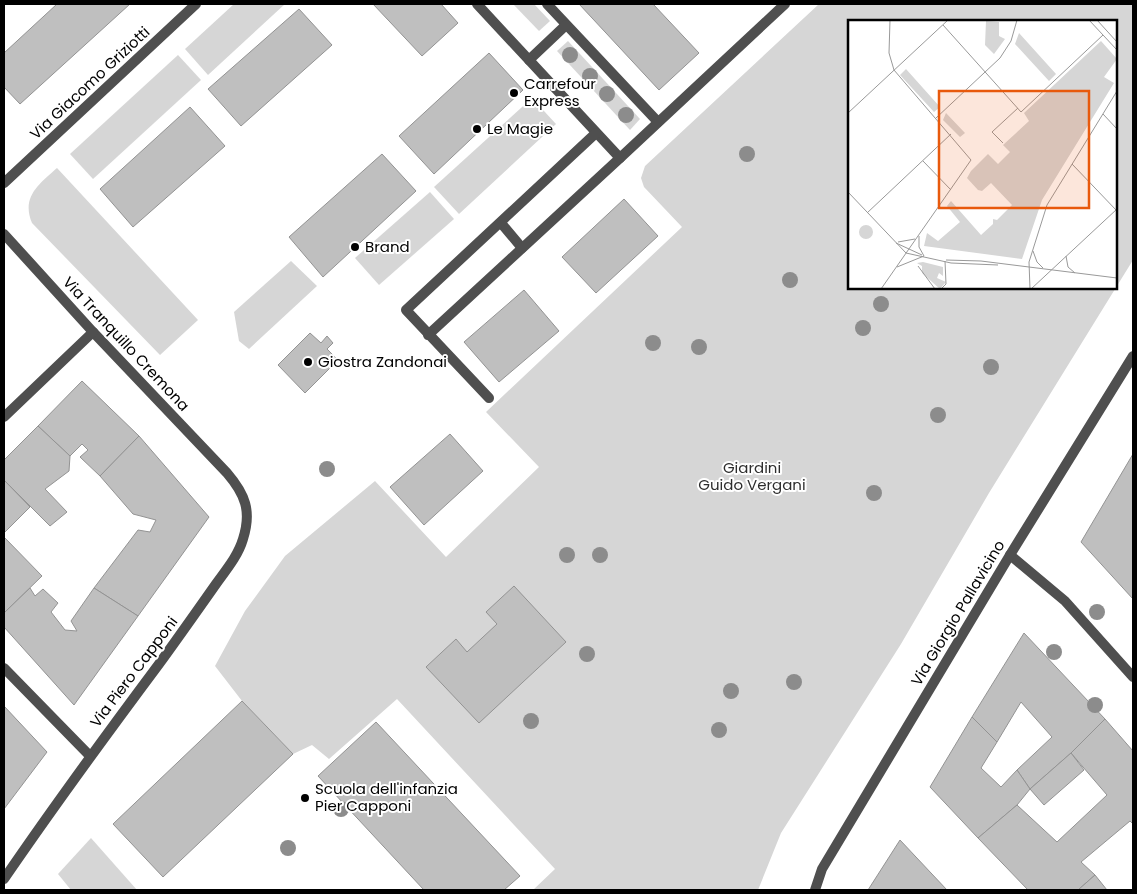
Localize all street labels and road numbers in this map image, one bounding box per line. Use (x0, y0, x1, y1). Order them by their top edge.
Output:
street label: Via Giacomo Griziotti (25, 21, 154, 144)
street label: Via Tranquillo Cremona (58, 272, 194, 416)
street label: Via Giorgio Pallavicino (906, 536, 1009, 689)
street label: Via Piero Capponi (85, 612, 182, 731)

